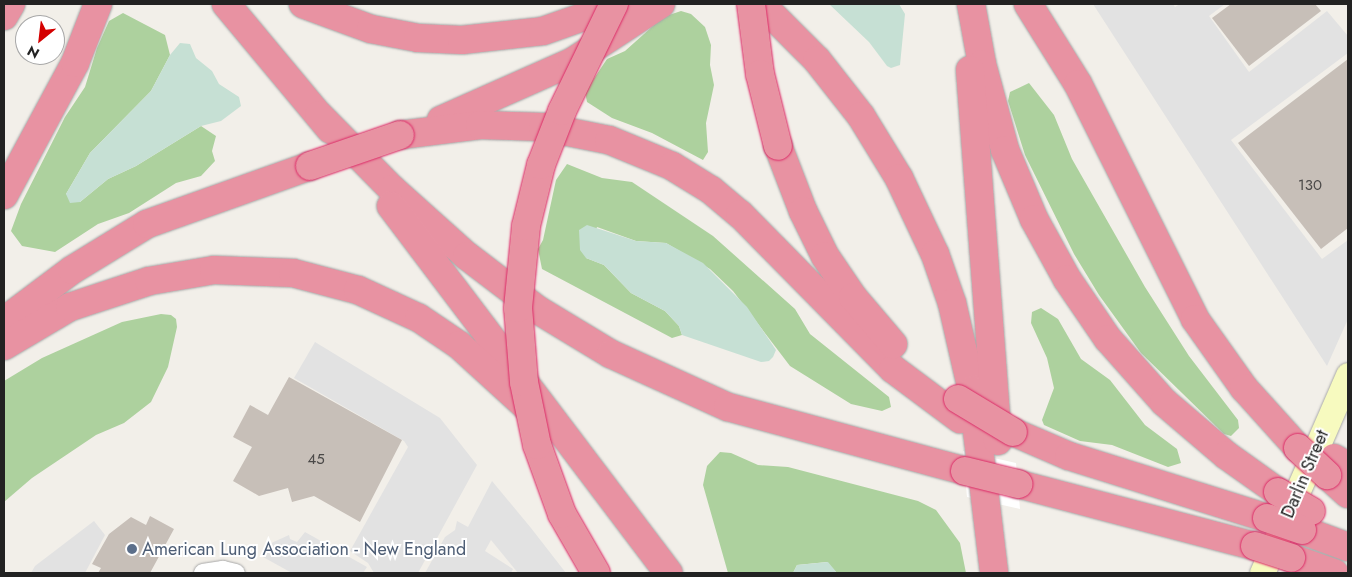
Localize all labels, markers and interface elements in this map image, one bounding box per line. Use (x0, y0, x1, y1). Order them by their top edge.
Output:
north arrow (15, 15, 65, 65)
text: N (23, 41, 43, 64)
house number: 130 (1298, 177, 1322, 195)
street label: Darlin Street (1277, 427, 1333, 521)
house number: 45 (307, 451, 325, 469)
place label: American Lung Association - New England (142, 538, 466, 560)
marker: American Lung Association - New England (126, 543, 138, 555)

